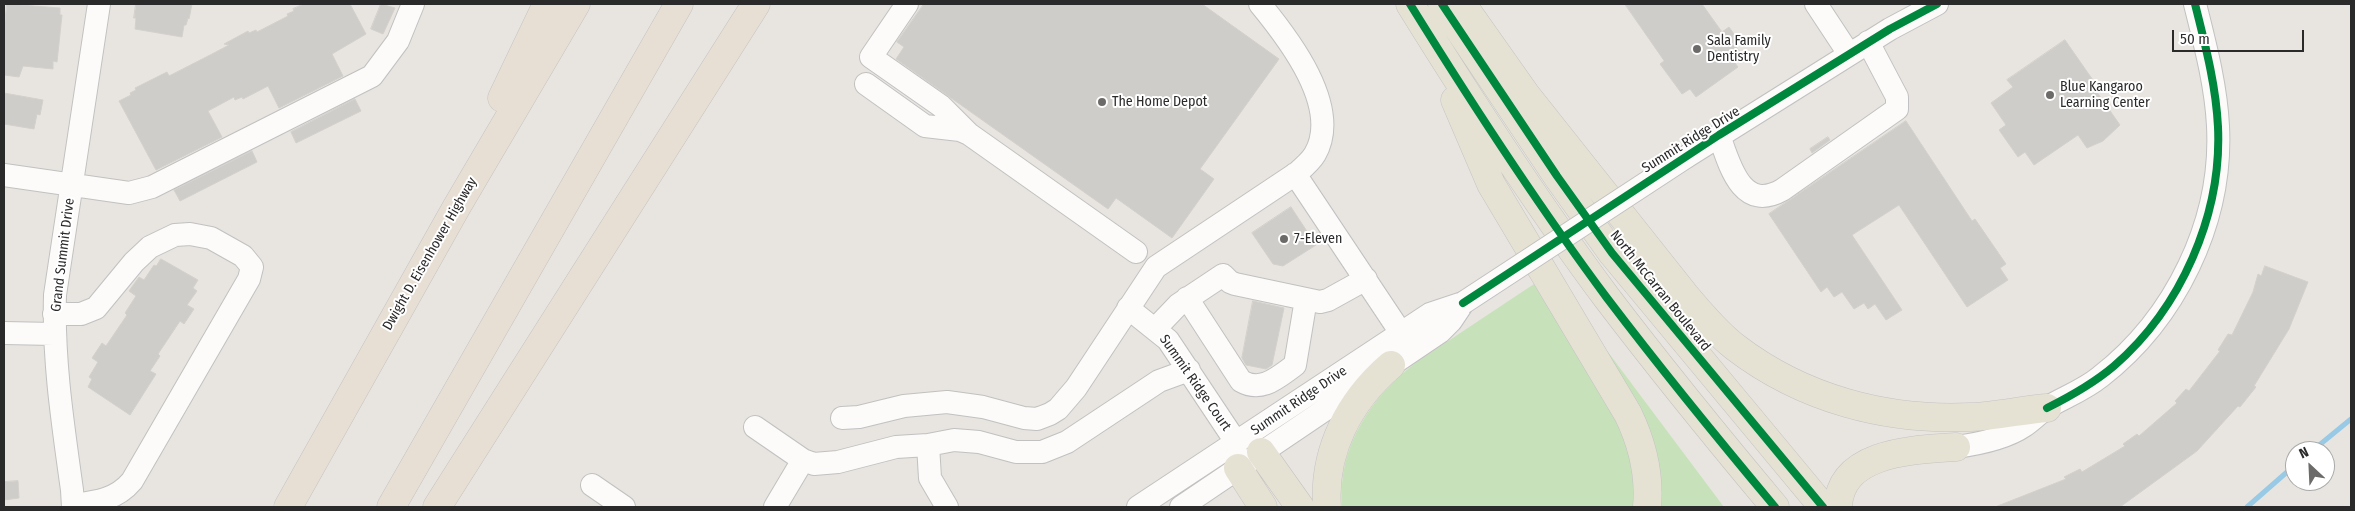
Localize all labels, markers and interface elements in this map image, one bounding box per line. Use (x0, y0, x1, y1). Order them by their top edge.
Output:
scale bar (2175, 20, 2308, 52)
text: 50 m (2180, 30, 2210, 48)
place label: Sala Family Dentistry (1707, 33, 1771, 65)
marker: Sala Family Dentistry (1691, 43, 1703, 55)
place label: Blue Kangaroo Learning Center (2060, 79, 2150, 111)
marker: Blue Kangaroo Learning Center (2044, 89, 2056, 101)
place label: The Home Depot (1112, 94, 1207, 110)
marker: The Home Depot (1096, 96, 1108, 108)
street label: Summit Ridge Drive (1639, 103, 1743, 177)
street label: Dwight D. Eisenhower Highway (379, 174, 481, 334)
street label: Grand Summit Drive (48, 197, 78, 313)
street label: North McCarran Boulevard (1606, 227, 1714, 355)
place label: 7-Eleven (1294, 231, 1342, 247)
marker: 7-Eleven (1278, 233, 1290, 245)
street label: Summit Ridge Court (1156, 332, 1234, 434)
street label: Summit Ridge Drive (1248, 363, 1350, 439)
north arrow (2285, 441, 2335, 491)
text: N (2296, 443, 2311, 462)

